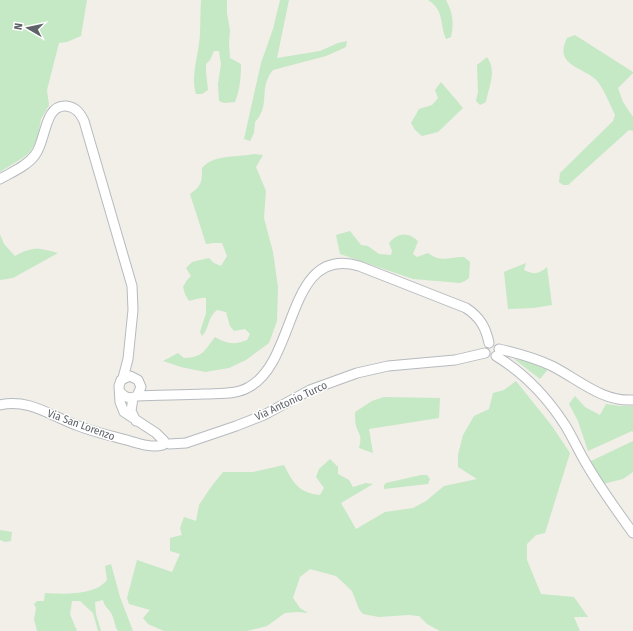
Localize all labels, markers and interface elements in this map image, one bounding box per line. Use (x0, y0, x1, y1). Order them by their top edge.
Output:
north arrow (8, 8, 48, 48)
text: N (12, 22, 26, 31)
street label: Via Antonio Turco (253, 378, 329, 423)
street label: Via San Lorenzo (46, 407, 117, 443)

